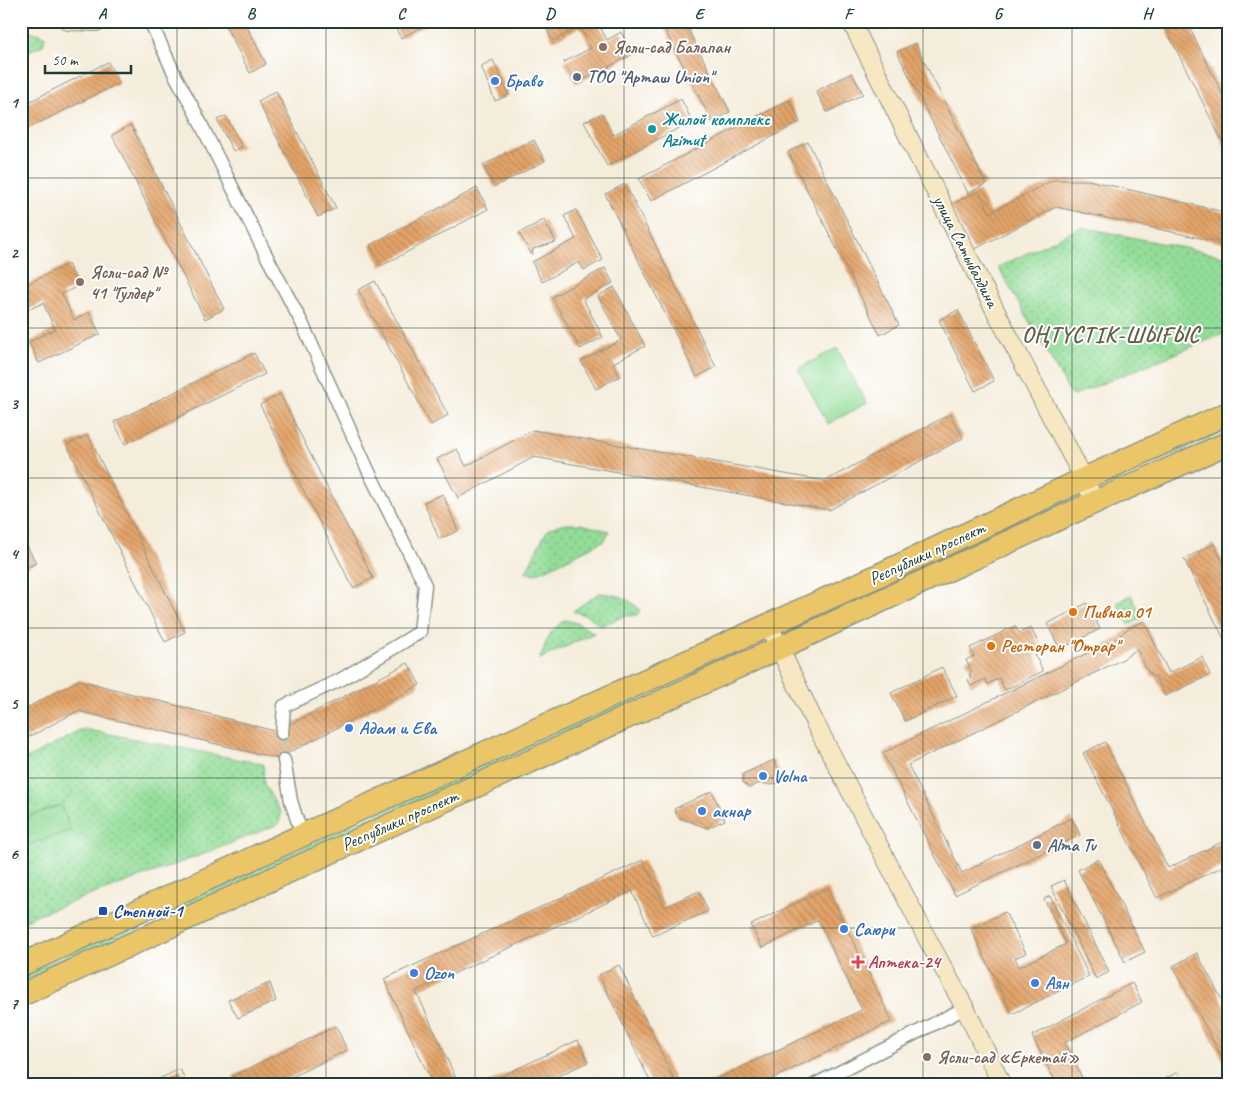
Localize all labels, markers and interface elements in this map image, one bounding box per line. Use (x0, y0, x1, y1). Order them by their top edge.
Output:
text: A (98, 4, 108, 24)
text: B (247, 4, 257, 24)
text: C (397, 4, 407, 24)
text: D (545, 4, 556, 24)
text: E (695, 4, 706, 24)
text: F (844, 4, 855, 24)
text: G (994, 4, 1004, 24)
text: H (1142, 4, 1154, 24)
place label: Ясли-сад Балапан (613, 36, 731, 58)
marker: Ясли-сад Балапан (597, 41, 609, 53)
scale bar (45, 42, 131, 74)
text: 50 m (52, 51, 79, 70)
place label: ТОО "Арташ Union" (587, 66, 717, 88)
place label: Браво (505, 70, 544, 92)
marker: ТОО "Арташ Union" (571, 71, 583, 83)
marker: Браво (489, 75, 501, 87)
text: 1 (10, 93, 19, 113)
place label: Жилой комплекс Azimut (662, 108, 771, 151)
marker: Жилой комплекс Azimut (646, 123, 658, 135)
street label: улица Сатыбалдина (928, 190, 1004, 312)
text: 2 (10, 243, 19, 263)
place label: Ясли-сад № 41 "Гулдер" (90, 261, 169, 304)
marker: Ясли-сад № 41 "Гулдер" (74, 276, 86, 288)
district label: ОҢТҮСТІК-ШЫҒЫС (1022, 321, 1202, 349)
text: 3 (10, 394, 19, 414)
street label: Республики проспект (865, 516, 990, 590)
text: 4 (10, 544, 19, 564)
place label: Пивная 01 (1083, 601, 1152, 623)
marker: Пивная 01 (1067, 606, 1079, 618)
place label: Ресторан "Отрар" (1001, 635, 1123, 657)
marker: Ресторан "Отрар" (985, 640, 997, 652)
text: 5 (11, 694, 20, 714)
place label: Адам и Ева (359, 717, 438, 739)
marker: Адам и Ева (343, 722, 355, 734)
place label: Volna (773, 765, 808, 787)
marker: Volna (757, 770, 769, 782)
street label: Республики проспект (338, 784, 463, 856)
place label: акнар (712, 800, 752, 822)
marker: акнар (696, 805, 708, 817)
place label: Alma Tv (1047, 834, 1098, 856)
marker: Alma Tv (1031, 839, 1043, 851)
text: 6 (10, 844, 19, 864)
place label: Степной-1 (113, 900, 185, 922)
marker: Степной-1 (97, 905, 109, 917)
place label: Саюри (854, 918, 896, 940)
marker: Саюри (838, 923, 850, 935)
place label: Аптека-24 (868, 951, 942, 973)
marker: Аптека-24 (852, 956, 864, 968)
place label: Ozon (424, 962, 455, 984)
marker: Ozon (408, 967, 420, 979)
place label: Аян (1045, 972, 1070, 994)
marker: Аян (1029, 977, 1041, 989)
text: 7 (10, 994, 19, 1014)
place label: Ясли-сад «Еркетай» (937, 1046, 1079, 1068)
marker: Ясли-сад «Еркетай» (921, 1051, 933, 1063)

